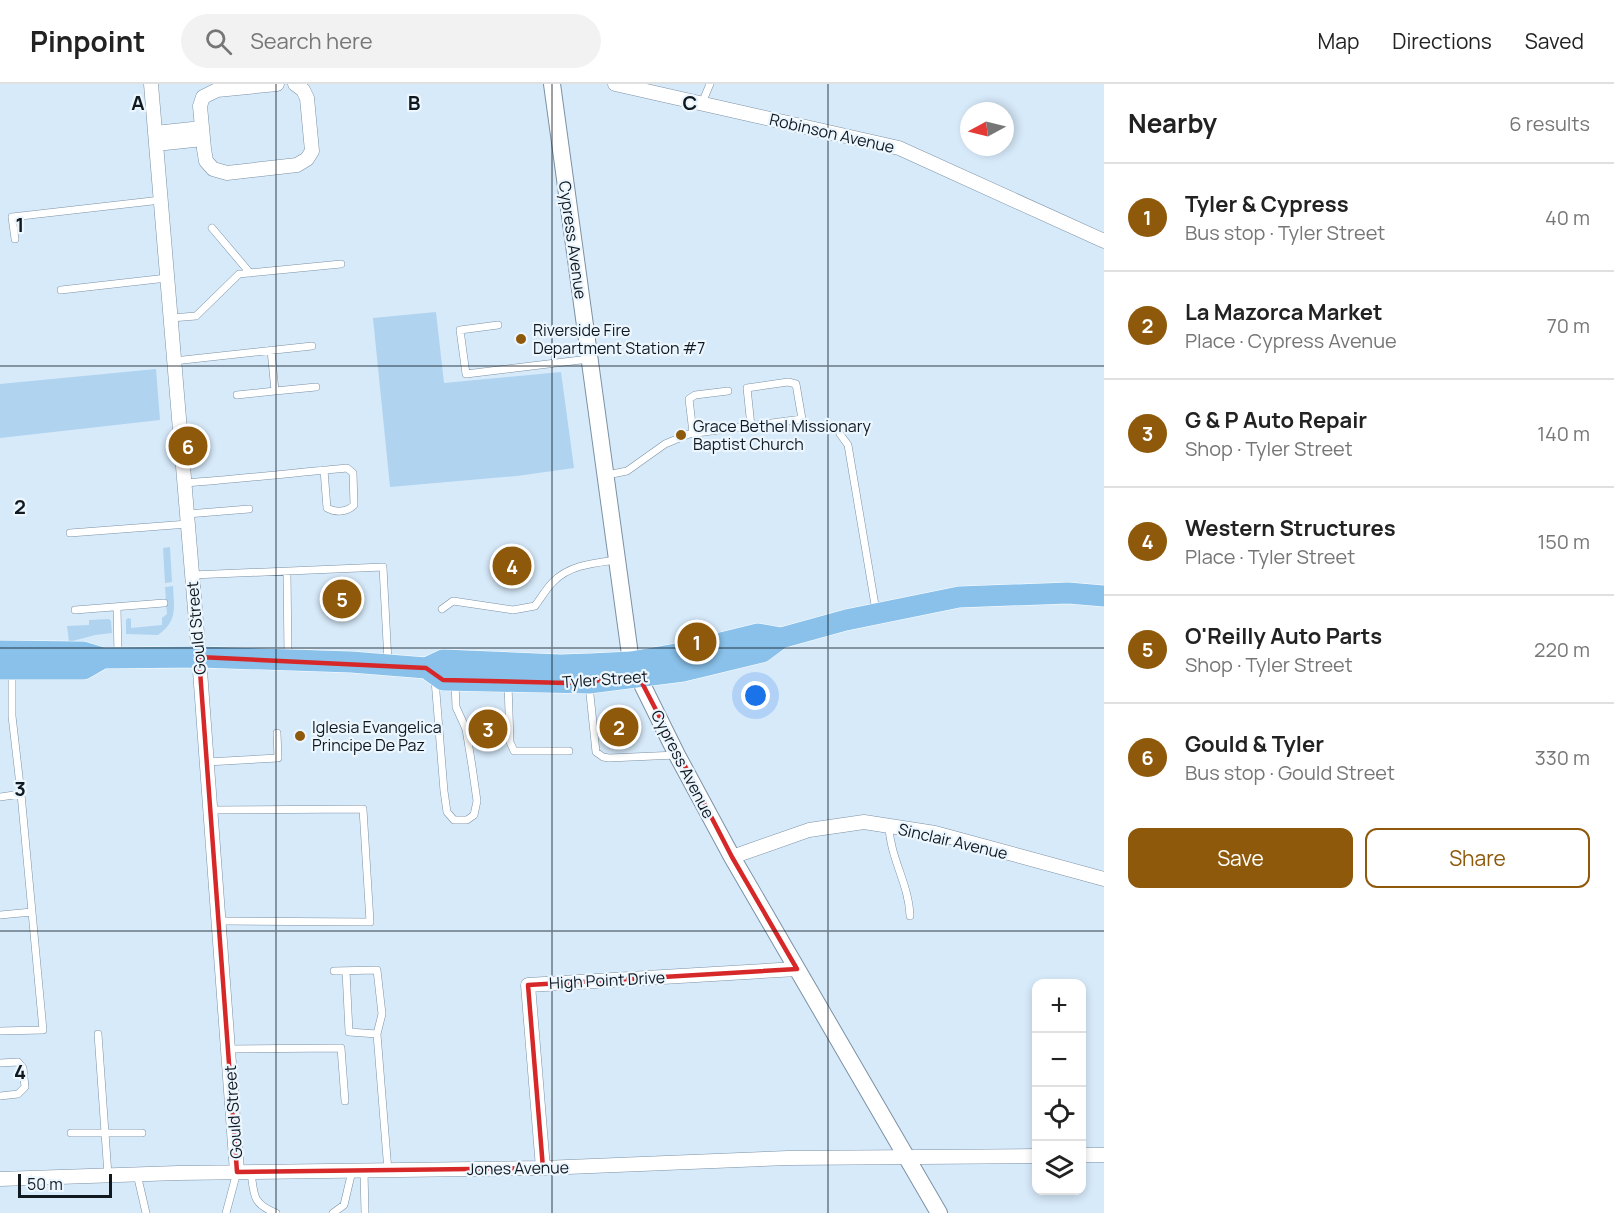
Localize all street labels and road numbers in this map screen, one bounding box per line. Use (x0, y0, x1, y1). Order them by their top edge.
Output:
street label: Robinson Avenue (767, 108, 897, 158)
street label: Cypress Avenue (554, 179, 592, 301)
street label: Gould Street (181, 580, 211, 676)
street label: Tyler Street (561, 665, 649, 693)
street label: Cypress Avenue (646, 706, 720, 822)
street label: Sinclair Avenue (896, 818, 1010, 864)
street label: High Point Drive (548, 966, 666, 994)
street label: Gould Street (219, 1065, 247, 1159)
street label: Jones Avenue (467, 1156, 569, 1180)

